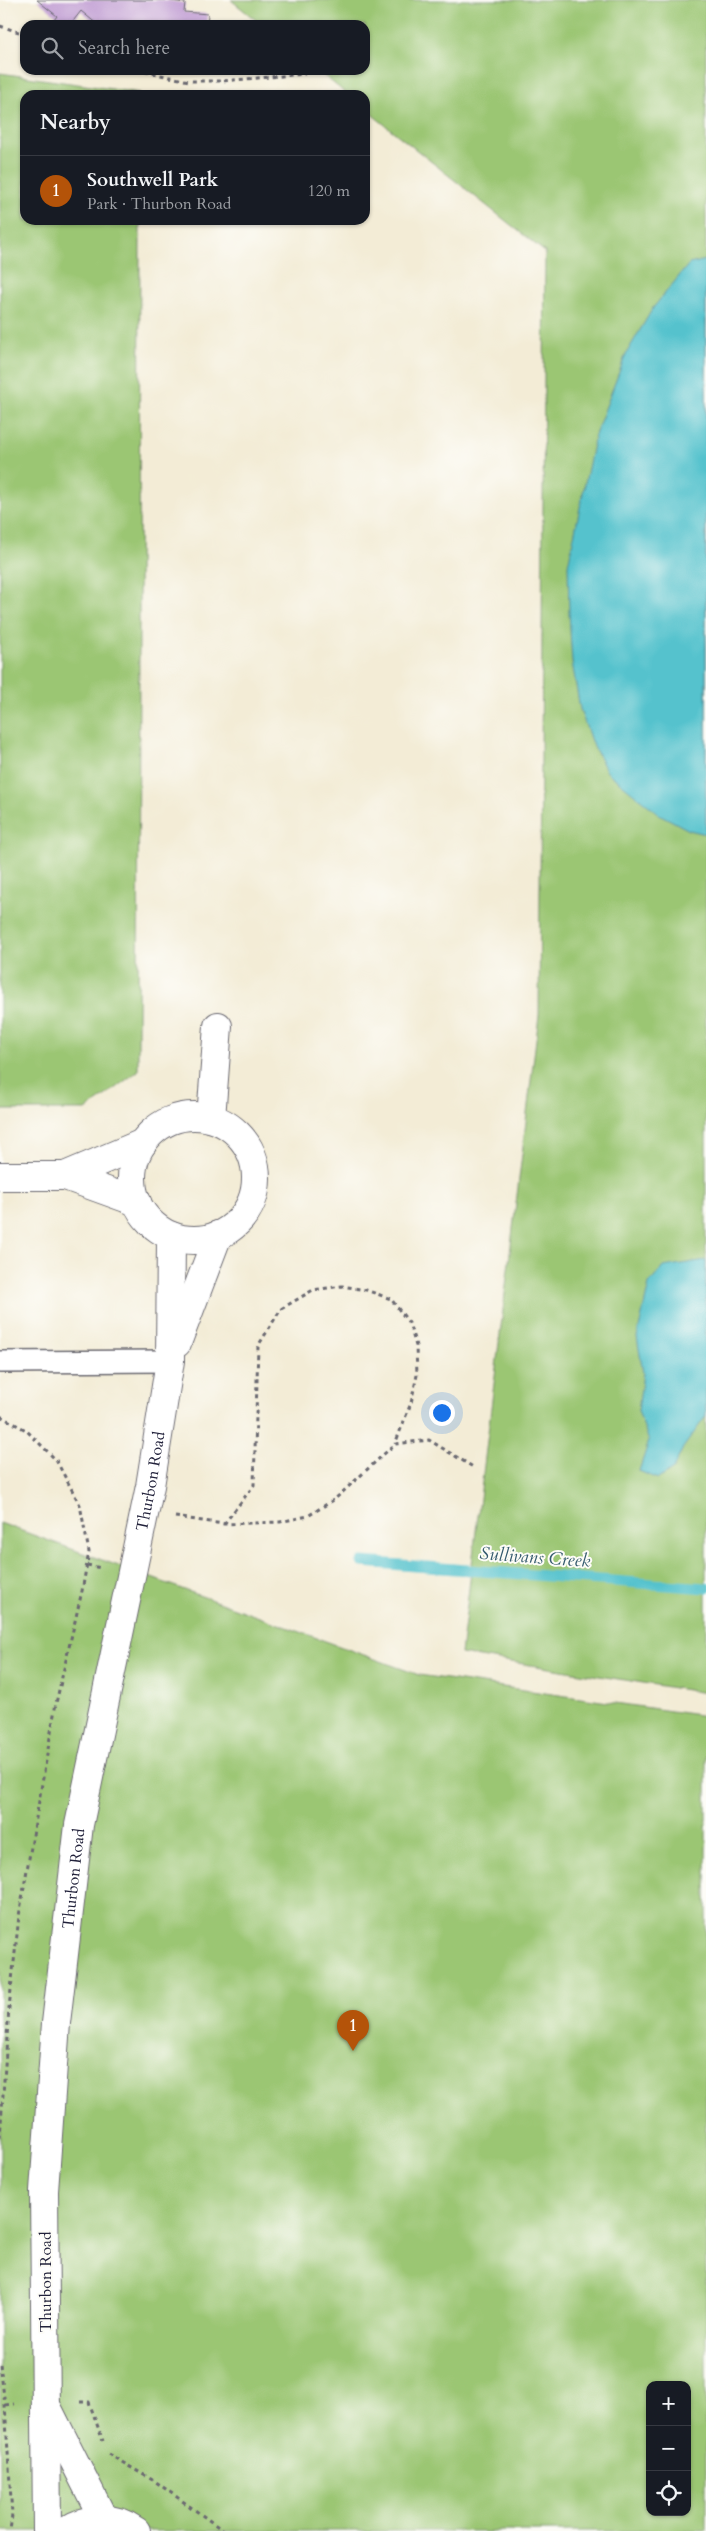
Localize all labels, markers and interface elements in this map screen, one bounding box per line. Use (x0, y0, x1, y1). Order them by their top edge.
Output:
search box (20, 20, 370, 75)
icon: search (38, 34, 66, 62)
text: Search here (78, 35, 170, 61)
text: Nearby (40, 108, 111, 137)
text: Southwell Park (87, 167, 218, 193)
text: 1 (52, 180, 60, 202)
text: 120 m (308, 180, 350, 202)
text: Park · Thurbon Road (87, 193, 231, 215)
your location (429, 1400, 455, 1426)
street label: Thurbon Road (131, 1429, 171, 1533)
water label: Sullivans Creek (479, 1541, 591, 1574)
street label: Thurbon Road (57, 1827, 91, 1930)
pin: 1 (337, 2010, 369, 2051)
street label: Thurbon Road (35, 2231, 57, 2332)
map controls (646, 2381, 691, 2516)
button: + (646, 2381, 691, 2426)
button: − (646, 2426, 691, 2471)
button: locate (646, 2471, 691, 2516)

